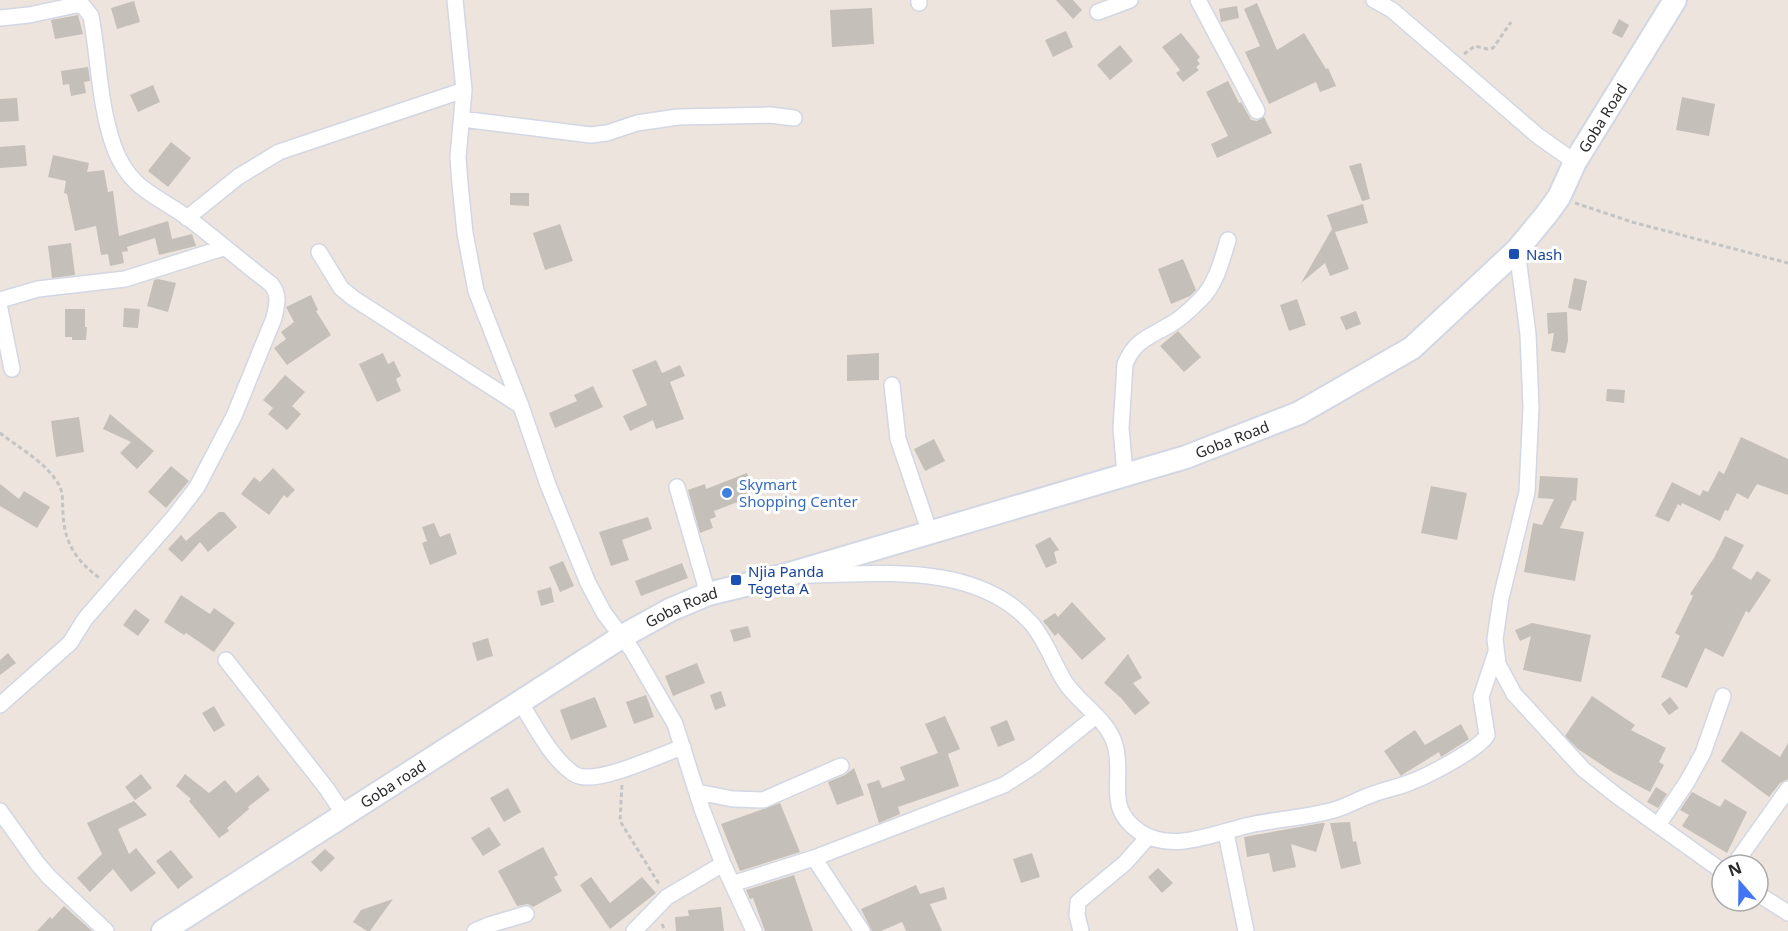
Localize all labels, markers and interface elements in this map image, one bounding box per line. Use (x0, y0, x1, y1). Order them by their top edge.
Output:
street label: Goba Road (1573, 80, 1631, 156)
place label: Nash (1526, 244, 1562, 264)
marker: Nash (1507, 247, 1521, 261)
street label: Goba Road (1192, 416, 1272, 463)
place label: Skymart Shopping Center (739, 474, 858, 511)
marker: Skymart Shopping Center (720, 486, 734, 500)
place label: Njia Panda Tegeta A (748, 561, 824, 598)
marker: Njia Panda Tegeta A (729, 573, 743, 587)
street label: Goba Road (642, 582, 720, 632)
street label: Goba road (356, 755, 429, 812)
north arrow (1710, 853, 1770, 913)
text: N (1725, 856, 1745, 881)

